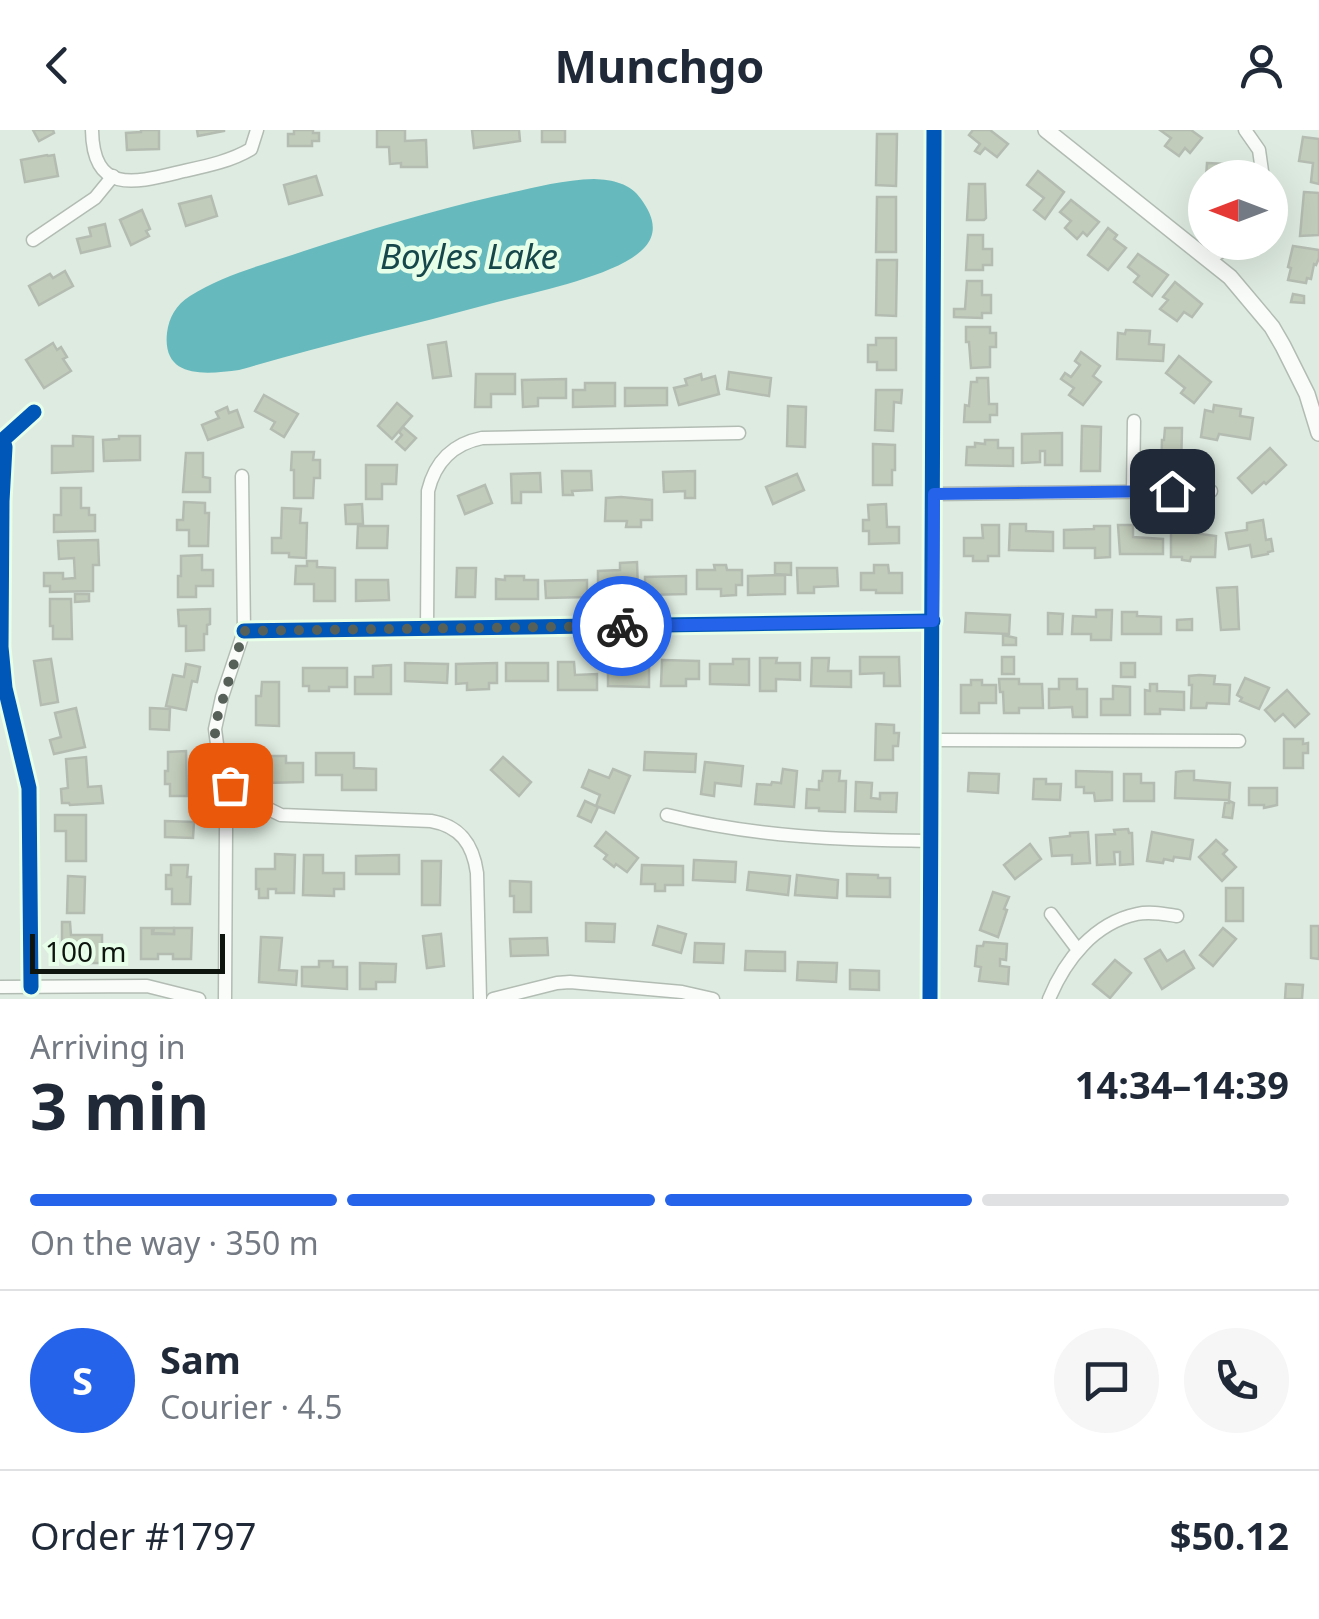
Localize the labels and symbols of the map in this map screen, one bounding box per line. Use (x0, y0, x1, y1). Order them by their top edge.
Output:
north arrow (1188, 160, 1288, 260)
water label: Boyles Lake (380, 232, 558, 279)
pin (1130, 449, 1215, 534)
courier (572, 576, 672, 676)
pin (188, 743, 273, 828)
scale bar (30, 929, 225, 974)

